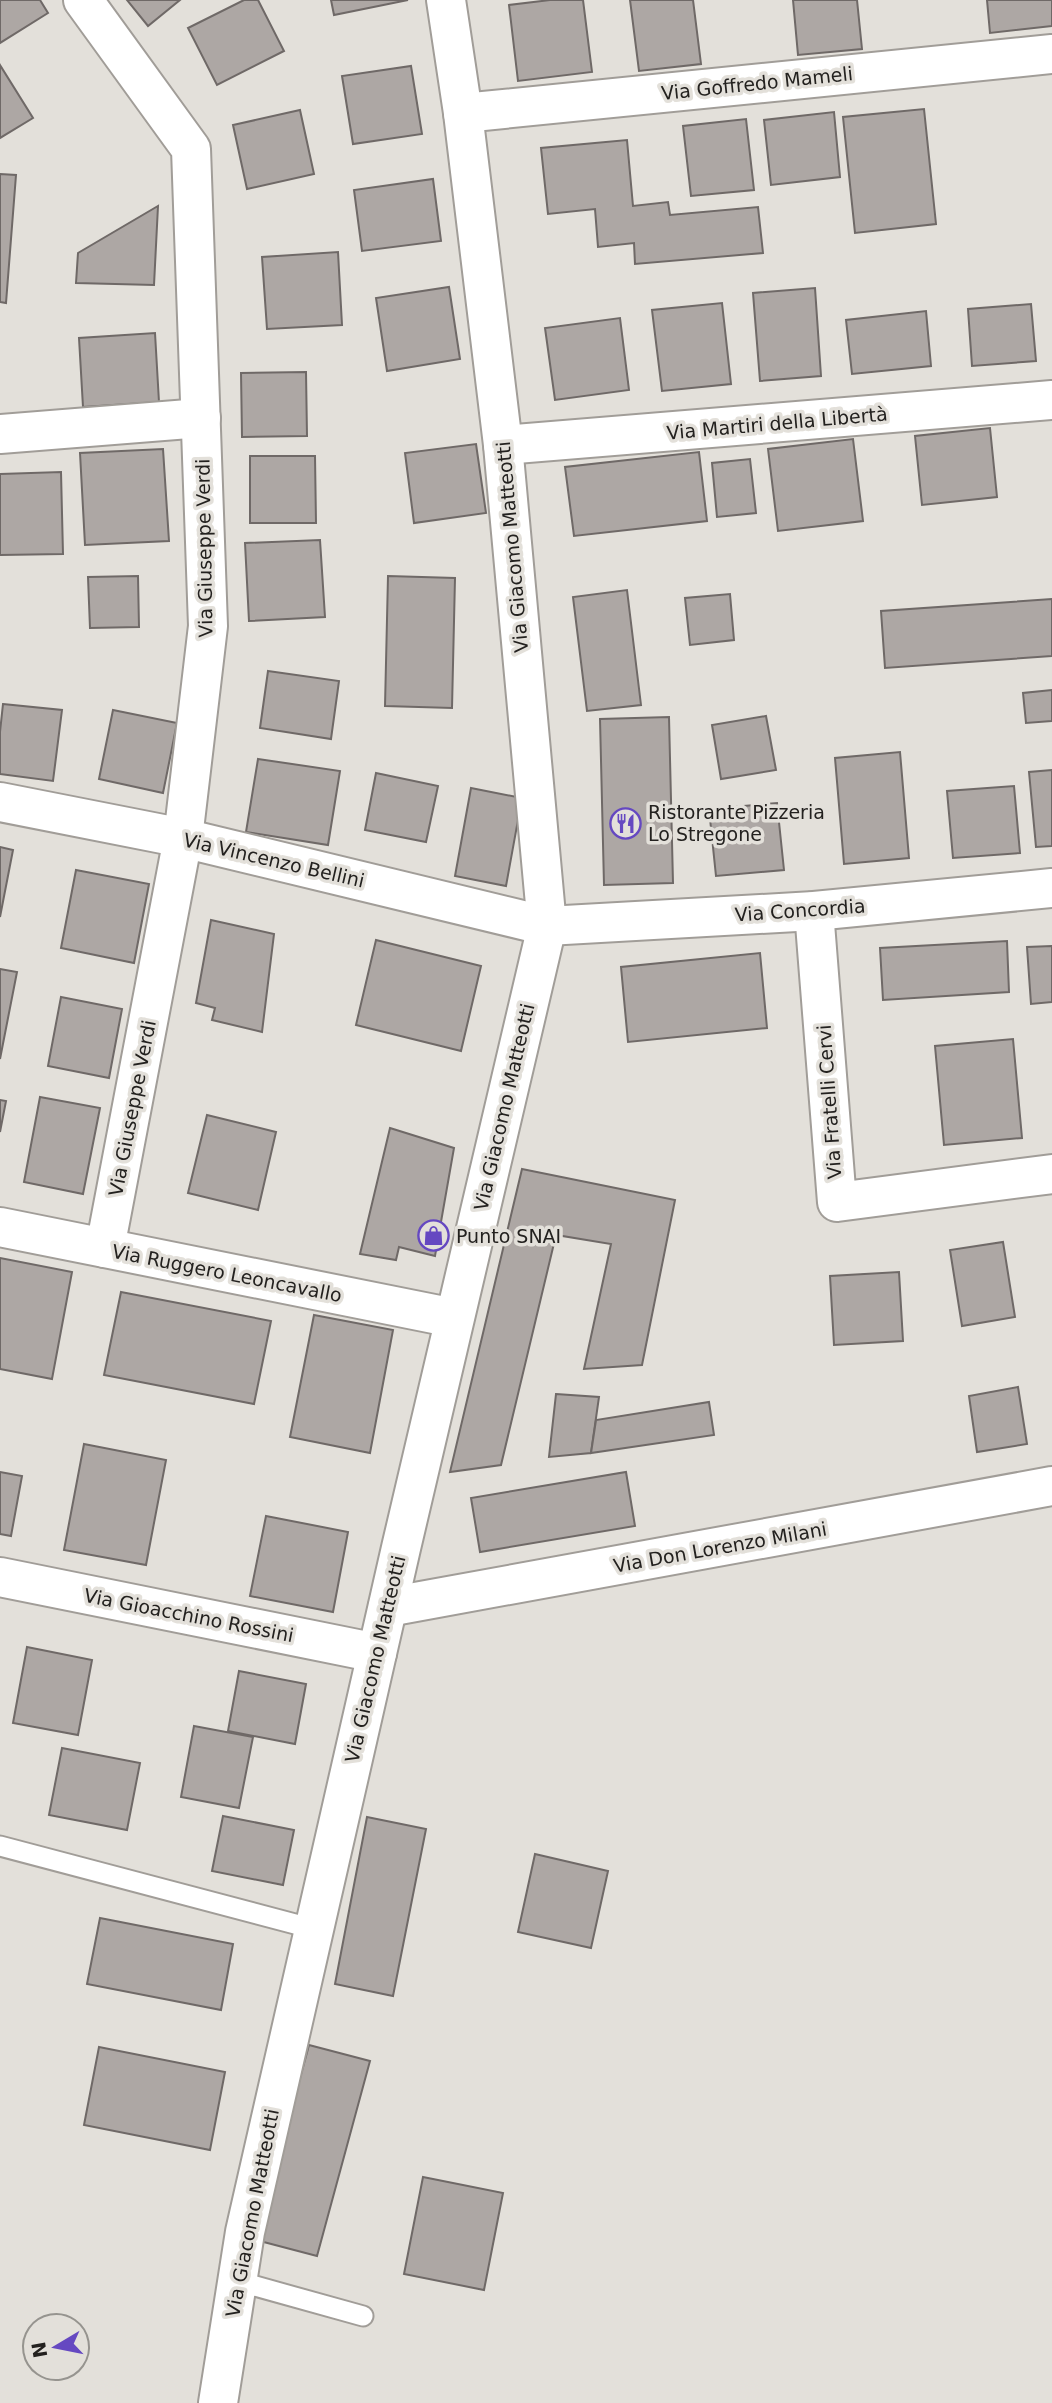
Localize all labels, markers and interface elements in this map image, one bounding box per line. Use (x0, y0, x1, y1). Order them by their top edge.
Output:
street label: Via Goffredo Mameli (660, 62, 854, 104)
street label: Via Martiri della Libertà (666, 402, 888, 444)
street label: Via Giacomo Matteotti (492, 441, 532, 653)
street label: Via Giuseppe Verdi (191, 458, 217, 638)
place label: Ristorante Pizzeria Lo Stregone (648, 801, 825, 845)
restaurant icon: Ristorante Pizzeria Lo Stregone (608, 806, 642, 840)
street label: Via Vincenzo Bellini (181, 828, 367, 892)
street label: Via Concordia (734, 894, 866, 926)
street label: Via Giacomo Matteotti (469, 1001, 539, 1213)
street label: Via Giuseppe Verdi (104, 1018, 160, 1198)
street label: Via Fratelli Cervi (813, 1024, 845, 1180)
shop icon: Punto SNAI (416, 1219, 450, 1253)
place label: Punto SNAI (456, 1225, 561, 1247)
street label: Via Ruggero Leoncavallo (110, 1240, 344, 1306)
street label: Via Don Lorenzo Milani (612, 1517, 828, 1577)
street label: Via Giacomo Matteotti (340, 1553, 410, 1765)
street label: Via Gioacchino Rossini (82, 1584, 296, 1646)
street label: Via Giacomo Matteotti (221, 2107, 283, 2319)
north arrow (21, 2312, 91, 2382)
text: N (27, 2340, 51, 2360)

